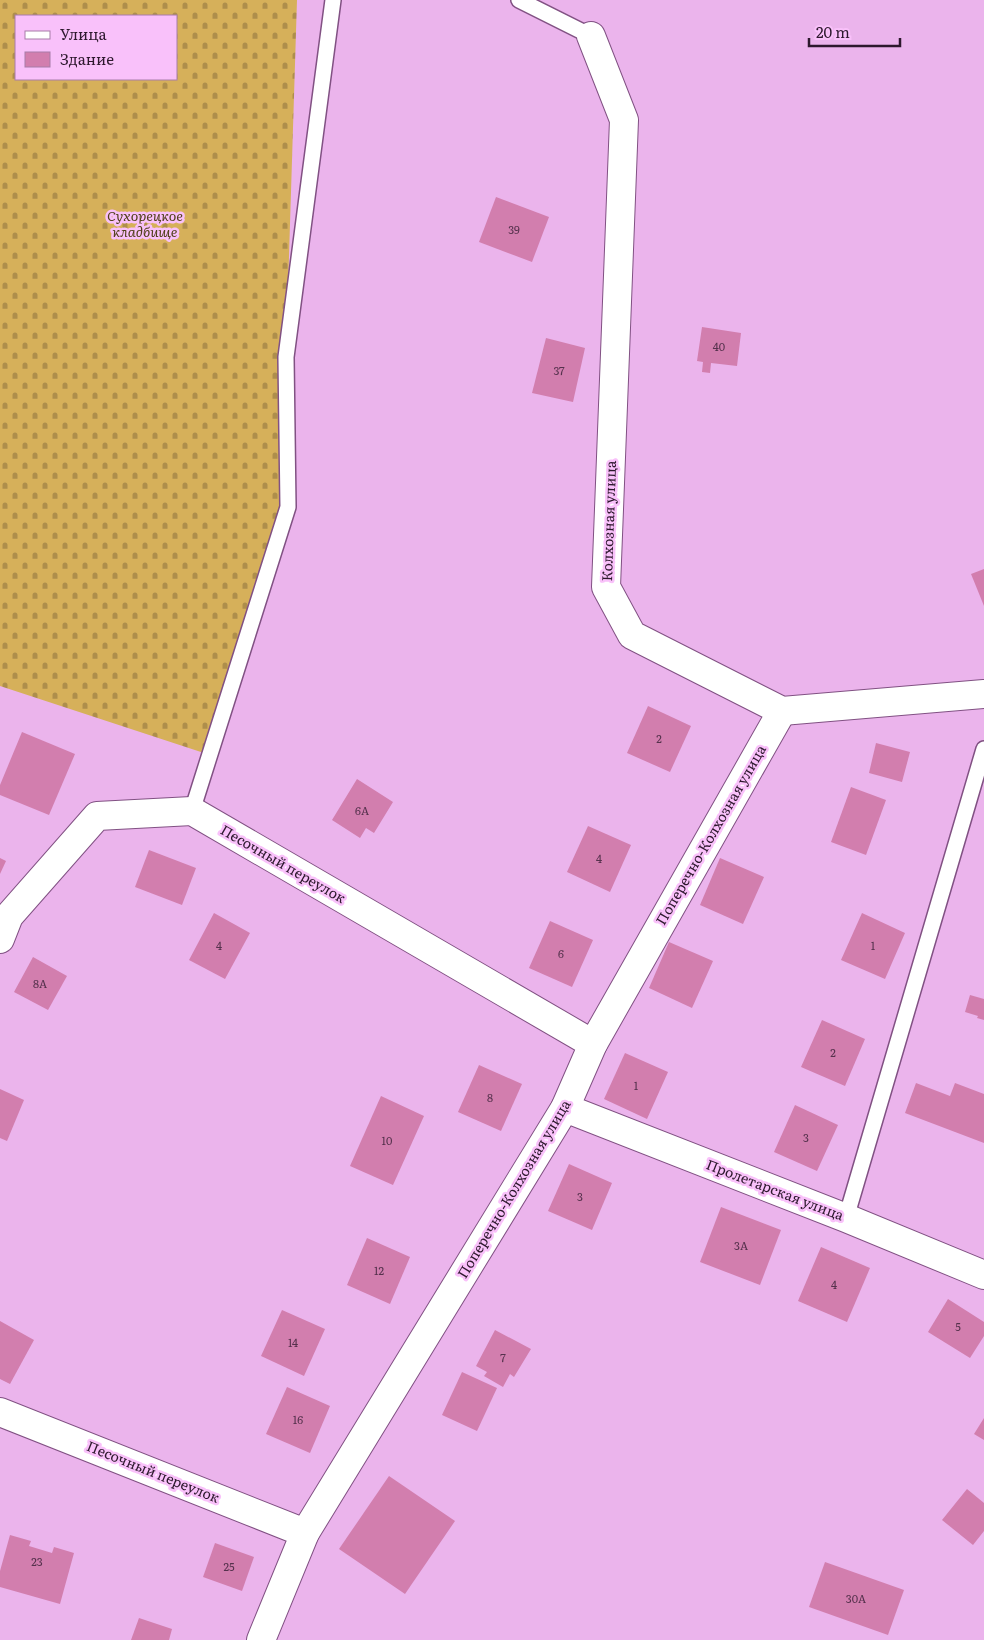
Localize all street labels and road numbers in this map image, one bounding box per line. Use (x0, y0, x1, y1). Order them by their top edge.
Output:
street label: Колхозная улица (596, 460, 620, 582)
street label: Поперечно-Колхозная улица (650, 740, 770, 928)
street label: Песочный переулок (217, 819, 350, 908)
street label: Поперечно-Колхозная улица (452, 1095, 575, 1282)
street label: Пролетарская улица (704, 1154, 847, 1225)
street label: Песочный переулок (84, 1435, 223, 1507)

